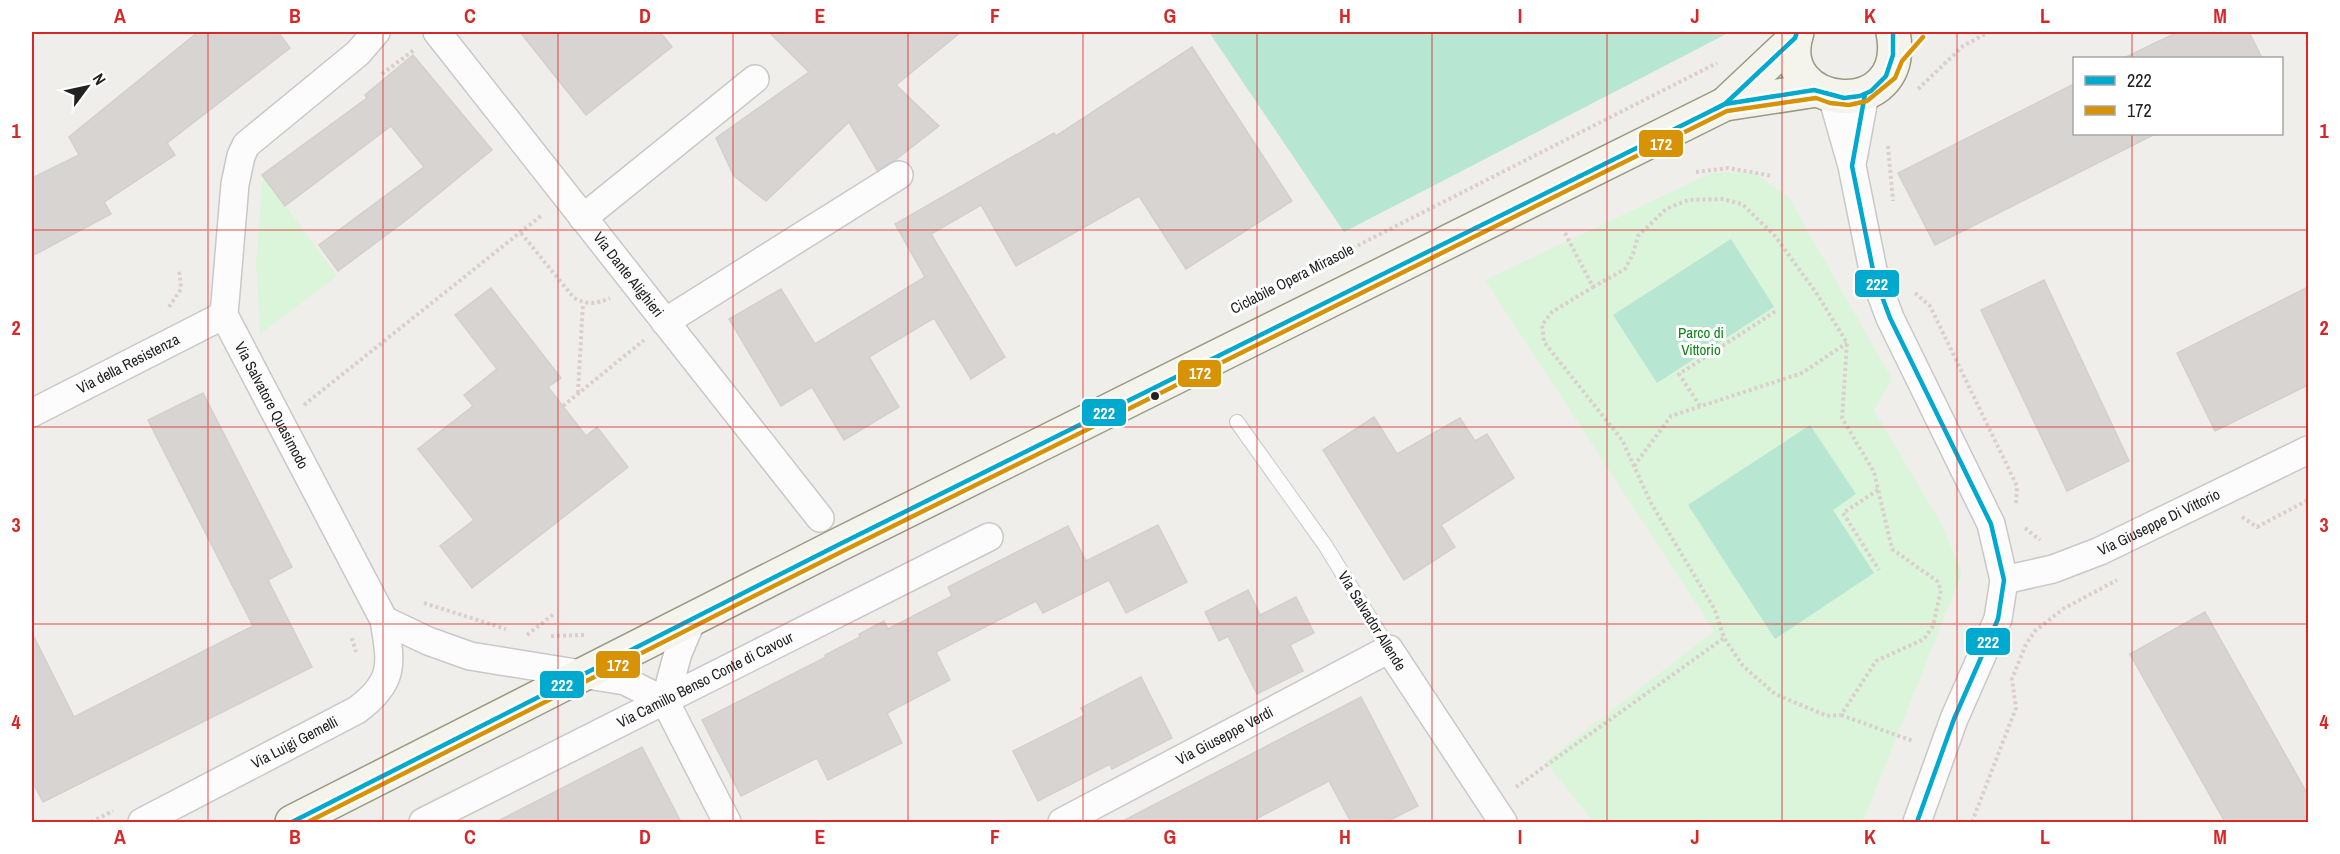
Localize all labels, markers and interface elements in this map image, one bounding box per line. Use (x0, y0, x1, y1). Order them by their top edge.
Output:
text: A (114, 2, 126, 29)
text: B (289, 2, 301, 29)
text: C (464, 2, 476, 29)
text: D (639, 2, 651, 29)
text: E (815, 2, 826, 29)
text: F (990, 2, 1000, 29)
text: G (1164, 2, 1176, 29)
text: H (1339, 2, 1351, 29)
text: I (1518, 2, 1522, 29)
text: J (1690, 2, 1700, 29)
text: K (1864, 2, 1876, 29)
text: L (2040, 2, 2050, 29)
text: M (2213, 2, 2227, 29)
north arrow (57, 57, 117, 117)
legend (2073, 57, 2283, 135)
text: 222 (2127, 68, 2152, 93)
text: N (88, 69, 111, 89)
text: 172 (2127, 98, 2152, 123)
text: 1 (11, 117, 21, 144)
text: 1 (2319, 117, 2329, 144)
line badge: 172 (1638, 129, 1684, 158)
text: 172 (1650, 133, 1672, 155)
street label: Via Dante Alighieri (588, 227, 669, 321)
street label: Ciclabile Opera Mirasole (1226, 238, 1357, 319)
line badge: 222 (1854, 269, 1900, 298)
text: 222 (1866, 273, 1888, 295)
text: 2 (11, 314, 21, 341)
text: 2 (2319, 314, 2329, 341)
park label: Parco di Vittorio (1678, 322, 1724, 360)
street label: Via della Resistenza (73, 328, 183, 398)
street label: Via Salvatore Quasimodo (230, 338, 314, 473)
line badge: 172 (1177, 359, 1222, 388)
text: 172 (1189, 362, 1211, 384)
unlabelled marker (1149, 390, 1161, 402)
line badge: 222 (1081, 398, 1127, 427)
text: 222 (1093, 402, 1115, 424)
street label: Via Giuseppe Di Vittorio (2094, 483, 2224, 561)
text: 3 (11, 511, 21, 538)
text: 3 (2319, 511, 2329, 538)
street label: Via Salvador Allende (1333, 567, 1412, 675)
street label: Via Camillo Benso Conte di Cavour (613, 626, 797, 733)
line badge: 222 (1965, 627, 2011, 656)
text: 222 (1977, 631, 1999, 653)
line badge: 172 (595, 650, 641, 679)
text: 172 (607, 654, 629, 676)
line badge: 222 (539, 670, 585, 699)
text: 222 (551, 674, 573, 696)
street label: Via Giuseppe Verdi (1172, 701, 1277, 770)
text: 4 (11, 708, 21, 735)
text: 4 (2319, 708, 2329, 735)
street label: Via Luigi Gemelli (247, 711, 341, 773)
text: A (114, 823, 126, 850)
text: B (289, 823, 301, 850)
text: C (464, 823, 476, 850)
text: D (639, 823, 651, 850)
text: E (815, 823, 826, 850)
text: F (990, 823, 1000, 850)
text: G (1164, 823, 1176, 850)
text: H (1339, 823, 1351, 850)
text: I (1518, 823, 1522, 850)
text: J (1690, 823, 1700, 850)
text: K (1864, 823, 1876, 850)
text: L (2040, 823, 2050, 850)
text: M (2213, 823, 2227, 850)

